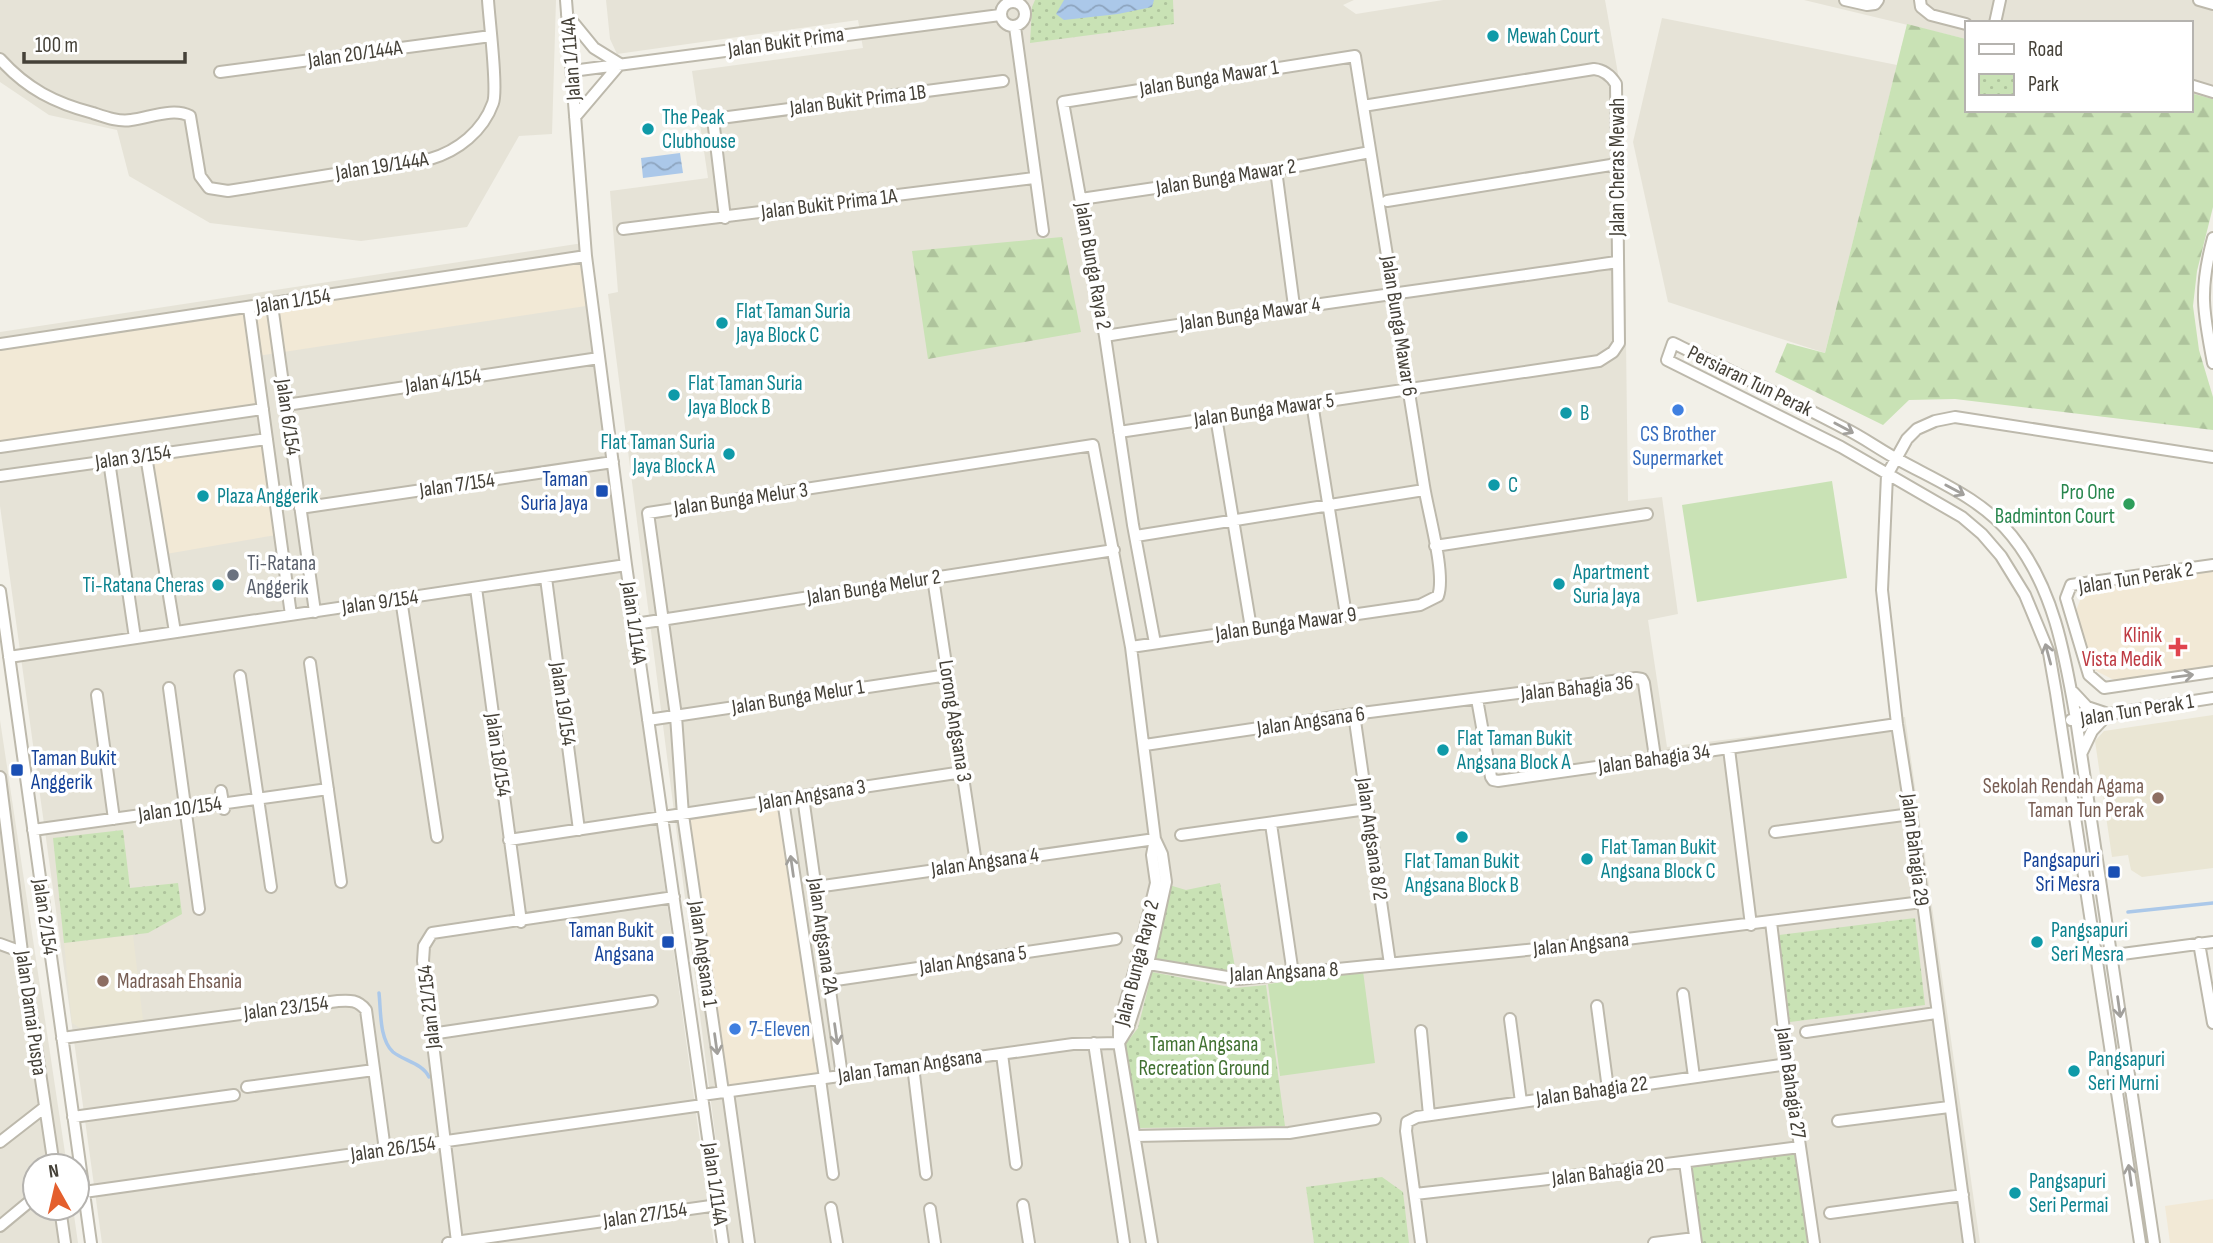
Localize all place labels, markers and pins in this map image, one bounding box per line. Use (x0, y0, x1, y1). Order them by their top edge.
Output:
place label: Mewah Court (1507, 24, 1600, 49)
marker: Mewah Court (1485, 28, 1501, 44)
place label: The Peak Clubhouse (662, 105, 736, 154)
marker: The Peak Clubhouse (640, 121, 656, 137)
place label: Flat Taman Suria Jaya Block C (735, 299, 851, 348)
marker: Flat Taman Suria Jaya Block C (714, 315, 730, 331)
place label: Flat Taman Suria Jaya Block B (687, 371, 803, 420)
marker: Flat Taman Suria Jaya Block B (666, 387, 682, 403)
place label: B (1580, 401, 1589, 426)
marker: CS Brother Supermarket (1670, 402, 1686, 418)
marker: B (1558, 405, 1574, 421)
place label: CS Brother Supermarket (1633, 422, 1724, 471)
place label: Flat Taman Suria Jaya Block A (600, 430, 716, 479)
marker: Flat Taman Suria Jaya Block A (721, 446, 737, 462)
place label: Taman Suria Jaya (521, 467, 588, 516)
place label: C (1508, 473, 1518, 498)
marker: C (1486, 477, 1502, 493)
place label: Pro One Badminton Court (1995, 480, 2115, 529)
marker: Taman Suria Jaya (594, 483, 610, 499)
place label: Plaza Anggerik (217, 484, 318, 509)
marker: Plaza Anggerik (195, 488, 211, 504)
marker: Pro One Badminton Court (2121, 496, 2137, 512)
place label: Ti-Ratana Anggerik (246, 551, 316, 600)
place label: Apartment Suria Jaya (1572, 560, 1649, 609)
marker: Ti-Ratana Anggerik (225, 567, 241, 583)
place label: Ti-Ratana Cheras (83, 573, 204, 598)
marker: Apartment Suria Jaya (1551, 576, 1567, 592)
marker: Ti-Ratana Cheras (210, 577, 226, 593)
place label: Klinik Vista Medik (2082, 623, 2162, 672)
marker: Klinik Vista Medik (2168, 637, 2188, 657)
place label: Flat Taman Bukit Angsana Block A (1456, 726, 1572, 775)
marker: Flat Taman Bukit Angsana Block A (1435, 742, 1451, 758)
place label: Taman Bukit Anggerik (30, 746, 117, 795)
marker: Taman Bukit Anggerik (9, 762, 25, 778)
place label: Sekolah Rendah Agama Taman Tun Perak (1983, 774, 2144, 823)
marker: Sekolah Rendah Agama Taman Tun Perak (2150, 790, 2166, 806)
marker: Flat Taman Bukit Angsana Block B (1454, 829, 1470, 845)
place label: Flat Taman Bukit Angsana Block C (1600, 835, 1716, 884)
place label: Pangsapuri Sri Mesra (2023, 848, 2100, 897)
place label: Flat Taman Bukit Angsana Block B (1404, 849, 1520, 898)
marker: Flat Taman Bukit Angsana Block C (1579, 851, 1595, 867)
marker: Pangsapuri Sri Mesra (2106, 864, 2122, 880)
place label: Taman Bukit Angsana (568, 918, 654, 967)
place label: Pangsapuri Seri Mesra (2051, 918, 2128, 967)
marker: Taman Bukit Angsana (660, 934, 676, 950)
marker: Pangsapuri Seri Mesra (2029, 934, 2045, 950)
place label: Madrasah Ehsania (117, 969, 242, 994)
marker: Madrasah Ehsania (95, 973, 111, 989)
place label: 7-Eleven (749, 1017, 810, 1042)
marker: 7-Eleven (727, 1021, 743, 1037)
place label: Pangsapuri Seri Murni (2088, 1047, 2165, 1096)
marker: Pangsapuri Seri Murni (2066, 1063, 2082, 1079)
place label: Pangsapuri Seri Permai (2029, 1169, 2109, 1218)
marker: Pangsapuri Seri Permai (2007, 1185, 2023, 1201)

